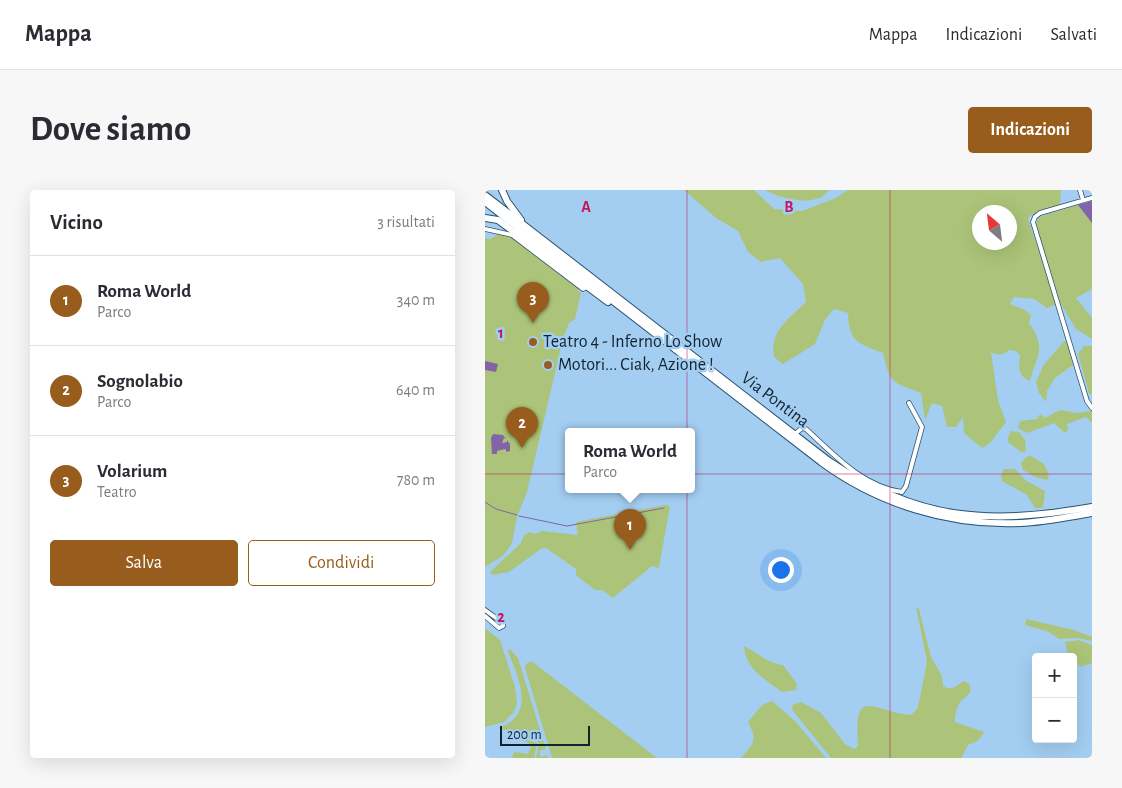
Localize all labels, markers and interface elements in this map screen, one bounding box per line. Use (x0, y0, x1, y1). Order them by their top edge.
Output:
text: Mappa (25, 22, 92, 46)
text: Mappa (869, 26, 918, 44)
text: Indicazioni (946, 26, 1022, 44)
text: Salvati (1050, 26, 1097, 44)
button: Indicazioni (968, 107, 1092, 153)
text: Dove siamo (30, 112, 191, 147)
text: A (581, 199, 591, 215)
text: B (784, 199, 794, 215)
north arrow (972, 205, 1017, 250)
text: Vicino (50, 212, 103, 233)
text: 3 risultati (377, 214, 435, 230)
text: Roma World (97, 282, 191, 301)
pin: 3 (517, 282, 549, 323)
text: 1 (63, 292, 69, 308)
text: 340 m (397, 292, 435, 308)
text: Parco (97, 304, 131, 320)
text: 1 (498, 325, 504, 341)
place label: Teatro 4 - Inferno Lo Show (543, 333, 722, 351)
marker: Teatro 4 - Inferno Lo Show (527, 336, 539, 348)
place label: Motori... Ciak, Azione ! (558, 356, 714, 374)
marker: Motori... Ciak, Azione ! (542, 359, 554, 371)
street label: Via Pontina (738, 369, 812, 431)
text: Sognolabio (97, 372, 183, 391)
text: 2 (62, 382, 70, 398)
text: 640 m (396, 382, 435, 398)
text: Parco (97, 394, 131, 410)
pin: 2 (506, 407, 538, 448)
popup (565, 428, 695, 493)
text: Roma World (583, 442, 677, 461)
text: Volarium (97, 462, 167, 481)
text: Parco (583, 464, 617, 480)
text: 3 (63, 472, 69, 488)
text: 780 m (397, 472, 435, 488)
text: Teatro (97, 484, 137, 500)
pin: 1 (614, 509, 646, 550)
button: Salva (50, 540, 238, 586)
button: Condividi (248, 540, 435, 586)
your location (768, 557, 794, 583)
text: 2 (497, 609, 505, 625)
map controls (1032, 653, 1077, 743)
button: + (1032, 653, 1077, 698)
button: − (1032, 698, 1077, 743)
scale bar (500, 723, 590, 746)
text: 200 m (507, 728, 542, 742)

